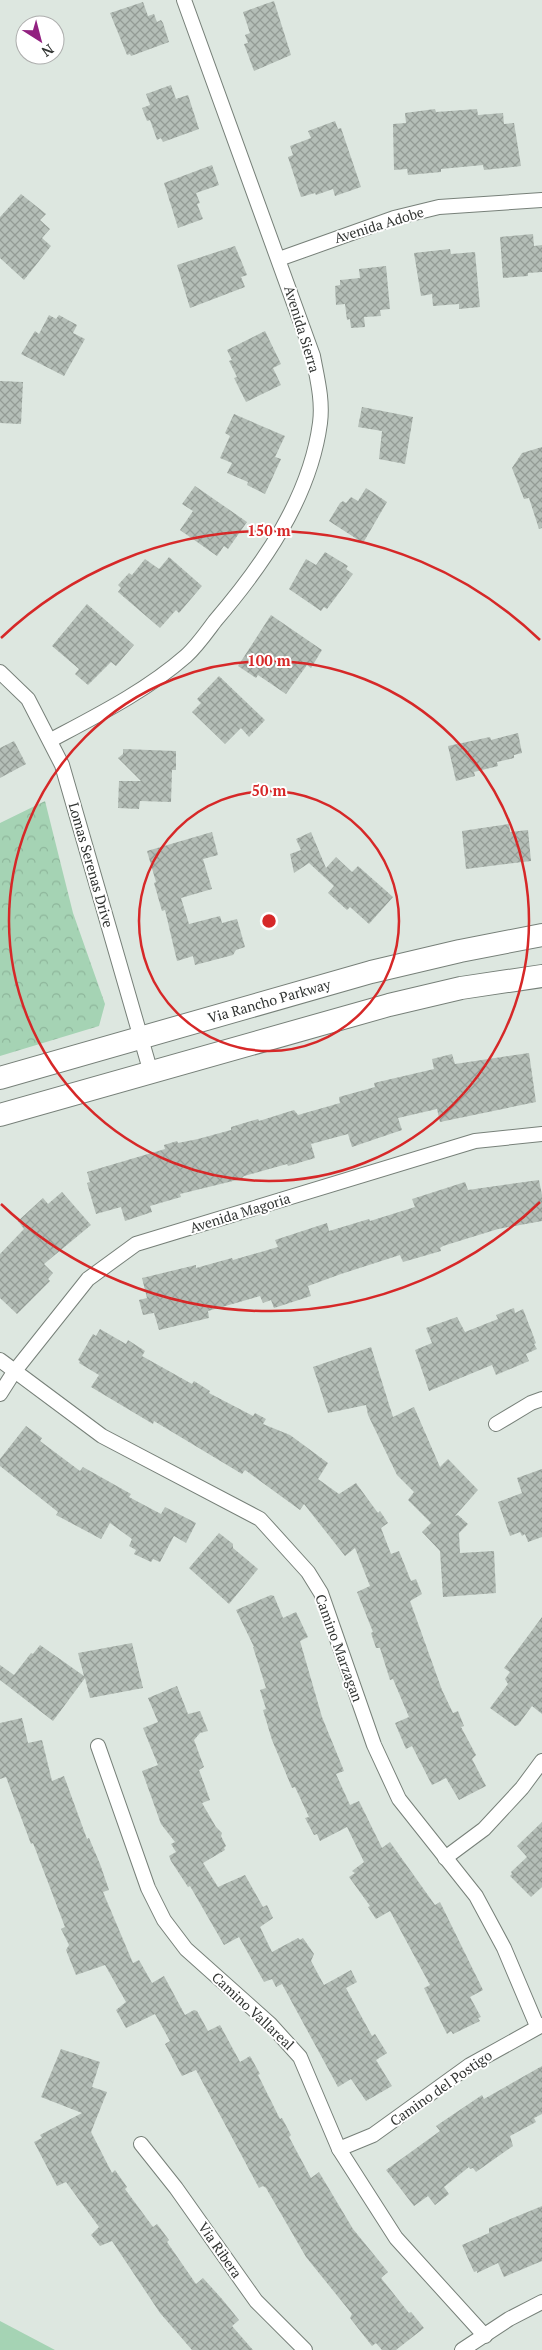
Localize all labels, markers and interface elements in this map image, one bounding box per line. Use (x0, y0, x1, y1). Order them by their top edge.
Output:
north arrow (15, 15, 65, 65)
text: N (38, 40, 58, 62)
street label: Avenida Adobe (332, 202, 426, 247)
street label: Avenida Sierra (280, 283, 325, 375)
text: 150 m (247, 520, 291, 540)
text: 100 m (247, 650, 291, 670)
text: 50 m (252, 780, 287, 800)
street label: Lomas Serenas Drive (65, 800, 118, 930)
centre of rings (260, 912, 278, 930)
street label: Via Rancho Parkway (205, 974, 334, 1027)
street label: Avenida Magoria (187, 1188, 292, 1237)
street label: Camino Marzagan (311, 1591, 368, 1705)
street label: Camino Vallareal (208, 1967, 299, 2054)
street label: Camino del Postigo (386, 2045, 496, 2130)
street label: Via Ribera (194, 2218, 247, 2282)

